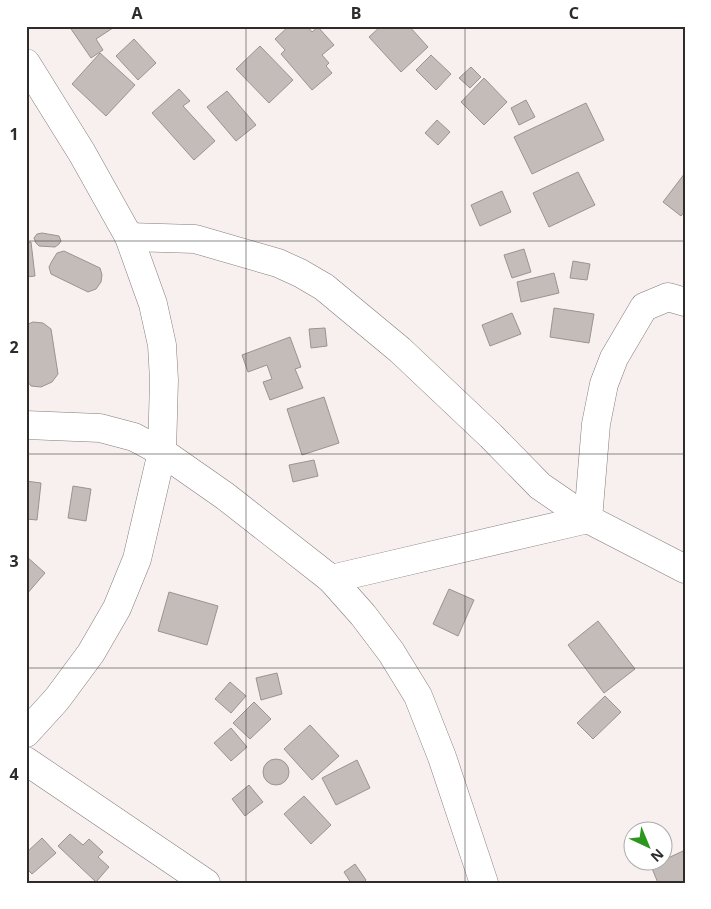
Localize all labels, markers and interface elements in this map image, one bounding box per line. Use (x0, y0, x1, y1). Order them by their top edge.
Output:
text: A (131, 2, 143, 24)
text: B (351, 2, 361, 24)
text: C (569, 2, 579, 24)
text: 1 (9, 123, 19, 145)
text: 2 (9, 336, 19, 358)
text: 3 (9, 550, 19, 572)
text: 4 (9, 763, 19, 785)
north arrow (624, 822, 674, 872)
text: N (647, 845, 668, 867)

